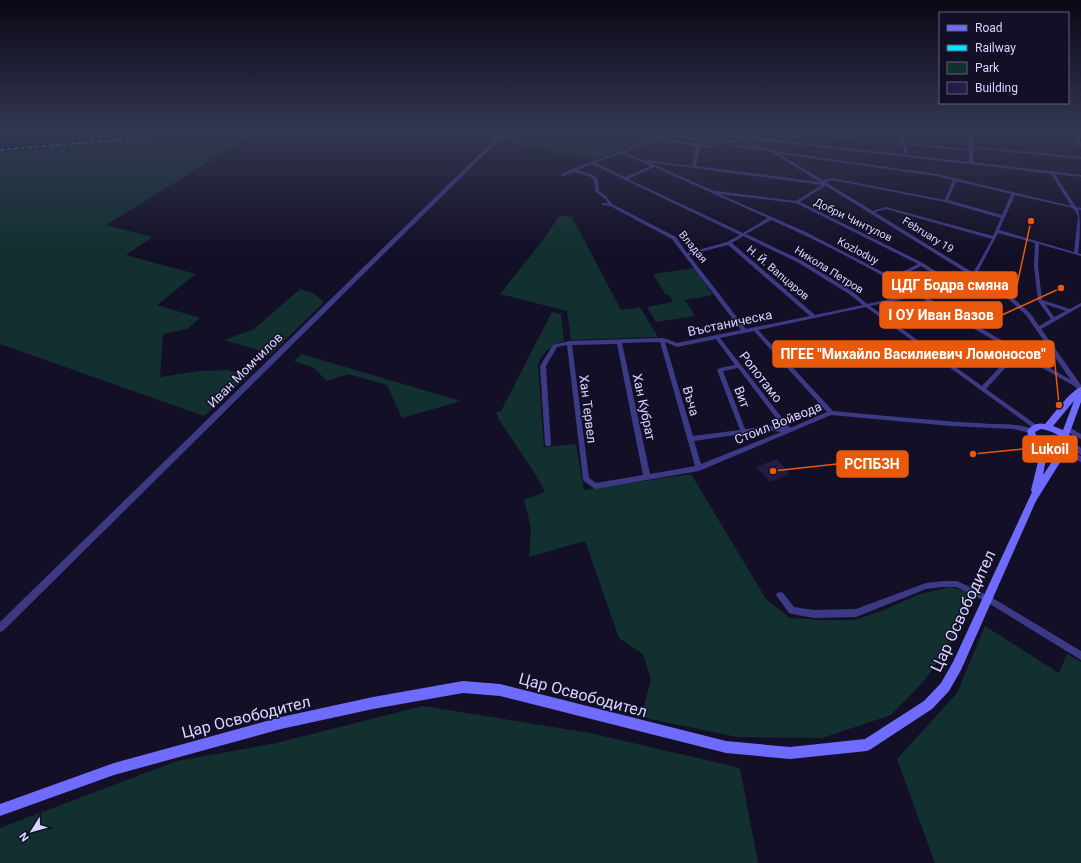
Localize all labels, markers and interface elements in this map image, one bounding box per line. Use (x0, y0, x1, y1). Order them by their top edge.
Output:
legend (939, 12, 1069, 104)
text: Road (975, 21, 1003, 35)
text: Railway (975, 41, 1016, 55)
text: Park (975, 61, 1000, 75)
text: Building (975, 81, 1018, 95)
street label: Добри Чинтулов (812, 195, 894, 245)
street label: February 19 (900, 214, 956, 256)
street label: Владая (676, 228, 710, 266)
street label: Kozloduy (835, 235, 882, 268)
street label: Н. Й. Вапцаров (744, 243, 812, 303)
street label: Никола Петров (792, 244, 866, 296)
callout: ЦДГ Бодра смяна (883, 272, 1017, 298)
text: ЦДГ Бодра смяна (891, 277, 1009, 293)
callout: I ОУ Иван Вазов (880, 302, 1002, 328)
street label: Въстаническа (686, 307, 774, 339)
text: I ОУ Иван Вазов (888, 307, 994, 323)
street label: Иван Момчилов (204, 329, 286, 411)
callout: ПГЕЕ "Михайло Василиевич Ломоносов" (773, 341, 1054, 367)
text: ПГЕЕ "Михайло Василиевич Ломоносов" (780, 346, 1046, 362)
street label: Ропотамо (736, 349, 786, 405)
street label: Хан Кубрат (630, 372, 658, 442)
street label: Хан Тервел (576, 374, 600, 444)
street label: Въча (680, 384, 702, 418)
street label: Вит (731, 384, 753, 410)
street label: Стоил Войвода (732, 399, 824, 447)
callout: Lukoil (1023, 436, 1077, 462)
text: Lukoil (1031, 441, 1069, 457)
callout: РСПБЗН (837, 451, 908, 477)
text: РСПБЗН (844, 456, 900, 472)
street label: Цар Освободител (926, 547, 1000, 675)
street label: Цар Освободител (517, 669, 649, 721)
street label: Цар Освободител (180, 692, 312, 742)
north arrow (12, 811, 52, 851)
text: N (17, 830, 32, 844)

